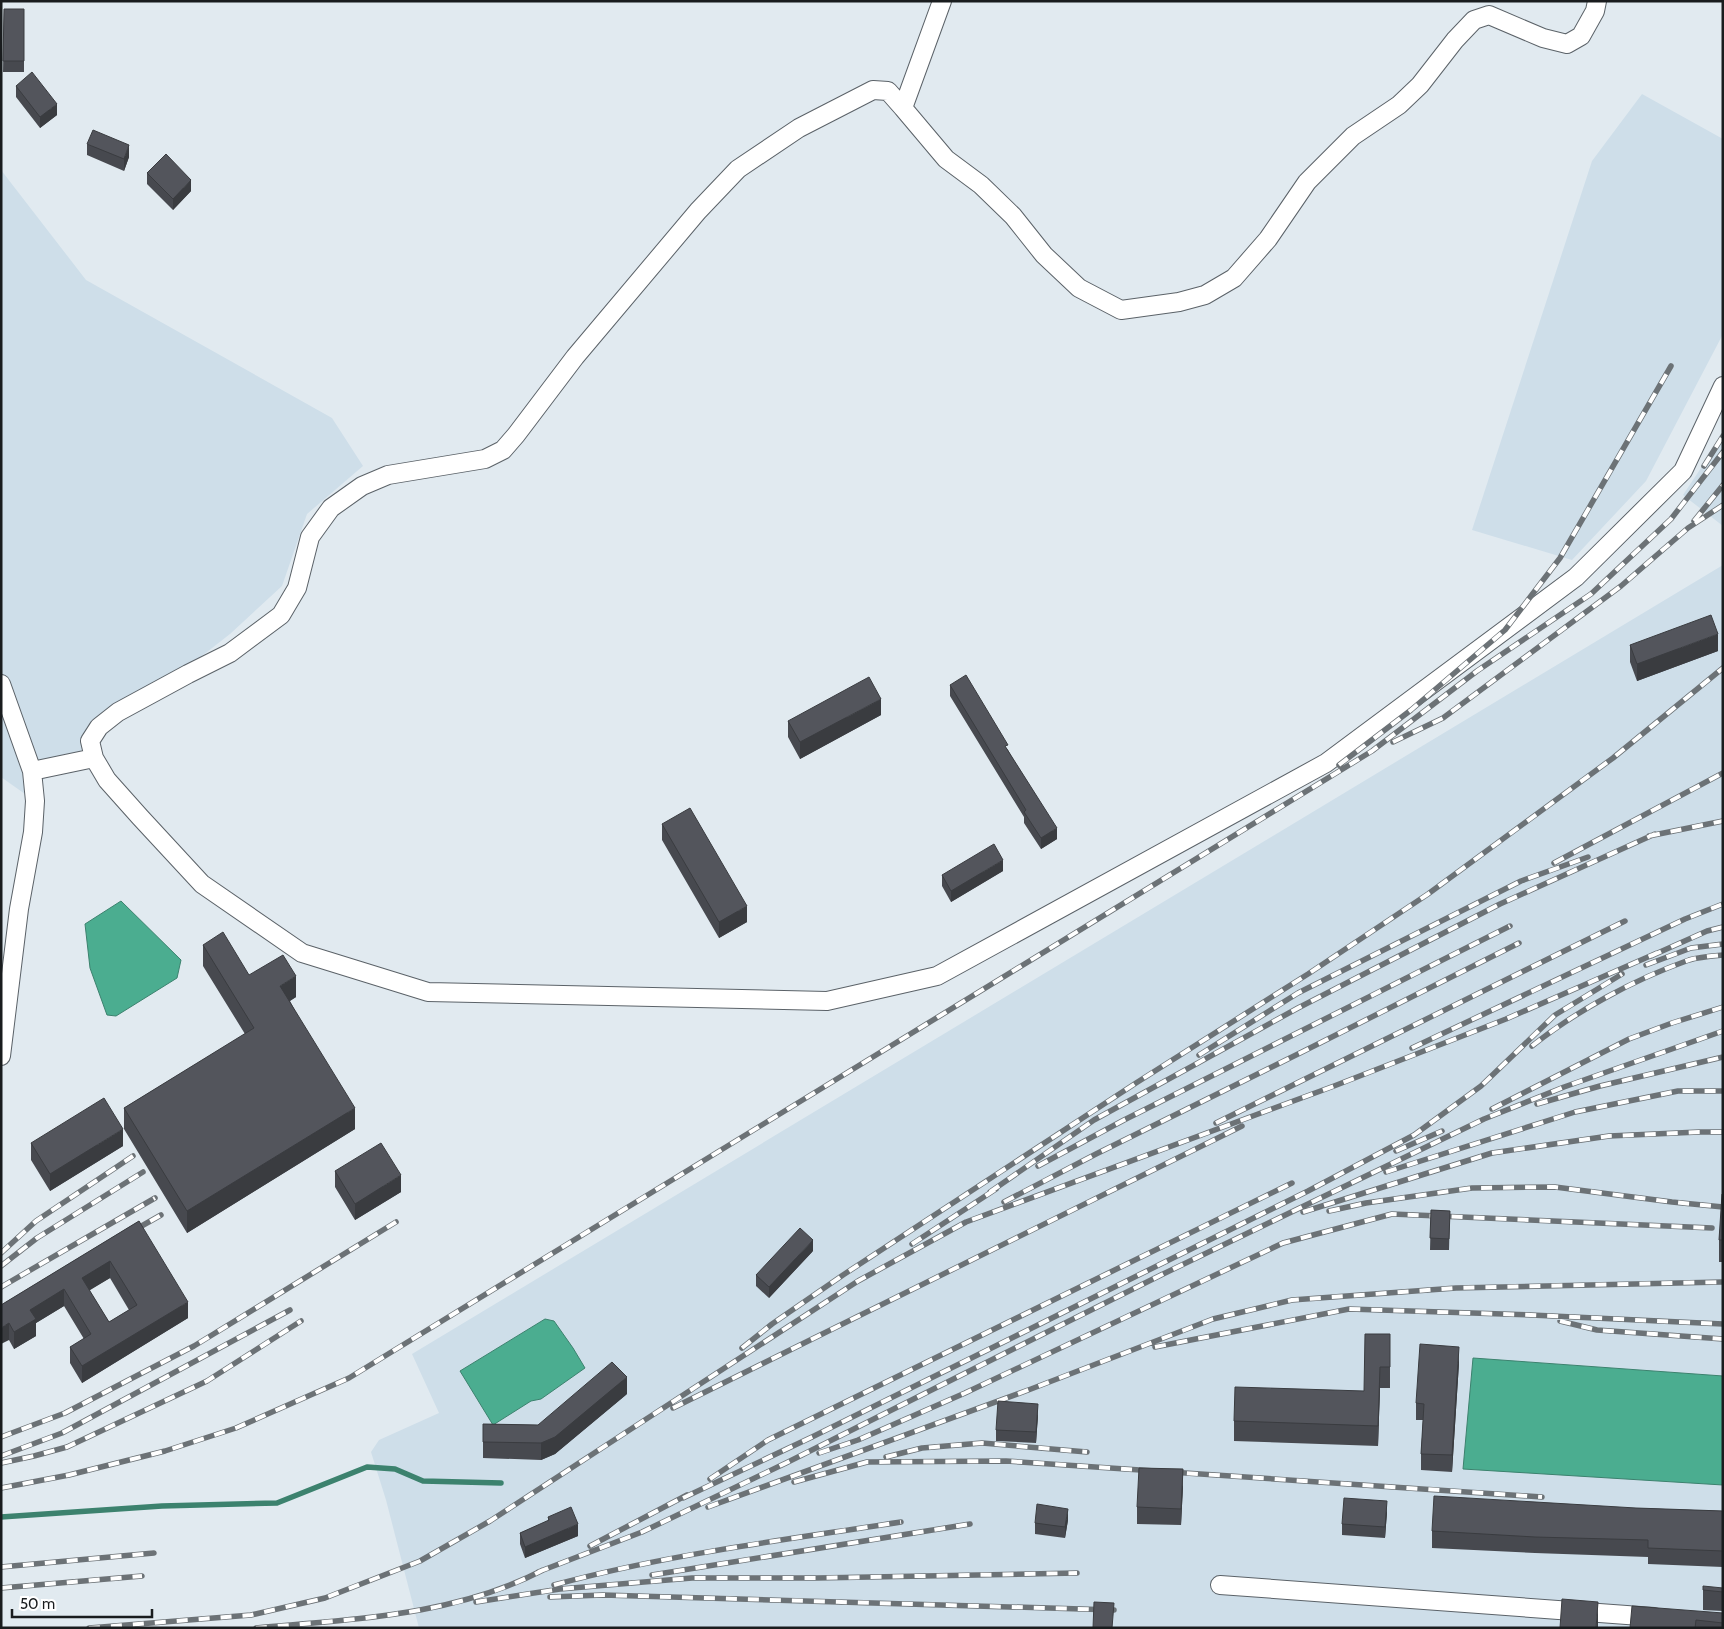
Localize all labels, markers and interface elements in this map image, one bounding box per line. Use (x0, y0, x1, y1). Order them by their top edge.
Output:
scale bar (12, 1586, 152, 1618)
text: 50 m (20, 1595, 55, 1613)

